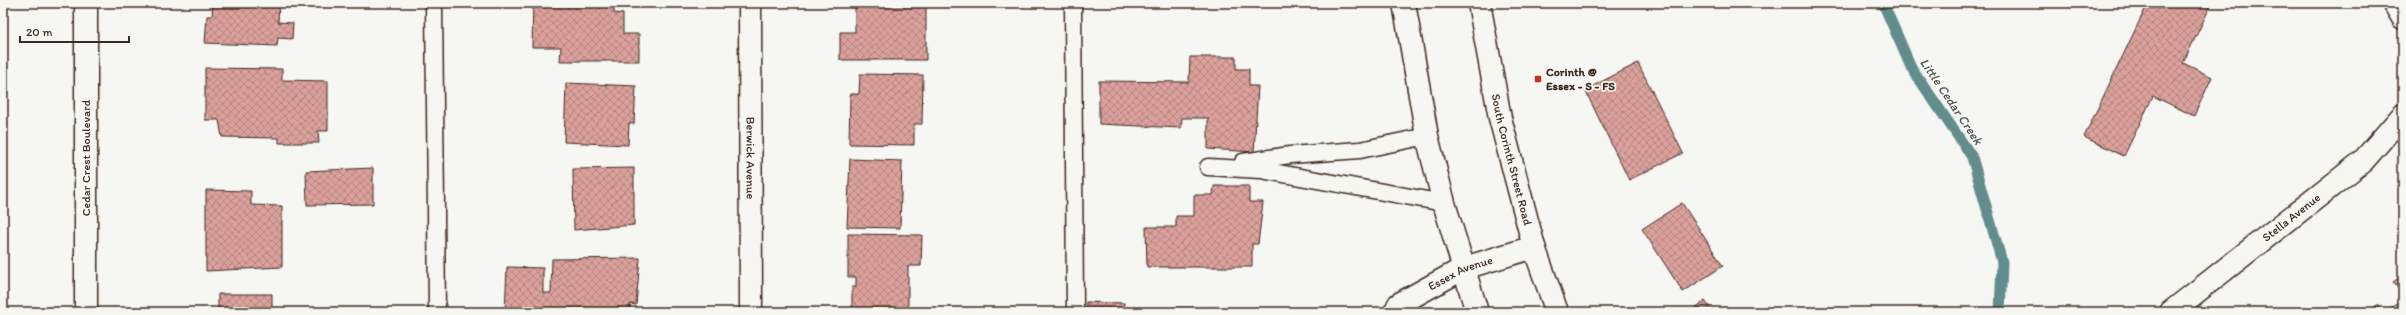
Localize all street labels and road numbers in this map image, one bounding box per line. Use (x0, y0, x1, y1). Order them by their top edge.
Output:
street label: South Corinth Street Road (1489, 92, 1535, 227)
street label: Cedar Crest Boulevard (79, 99, 93, 216)
street label: Berwick Avenue (743, 117, 758, 199)
street label: Stella Avenue (2259, 190, 2323, 245)
street label: Essex Avenue (1426, 253, 1495, 293)

